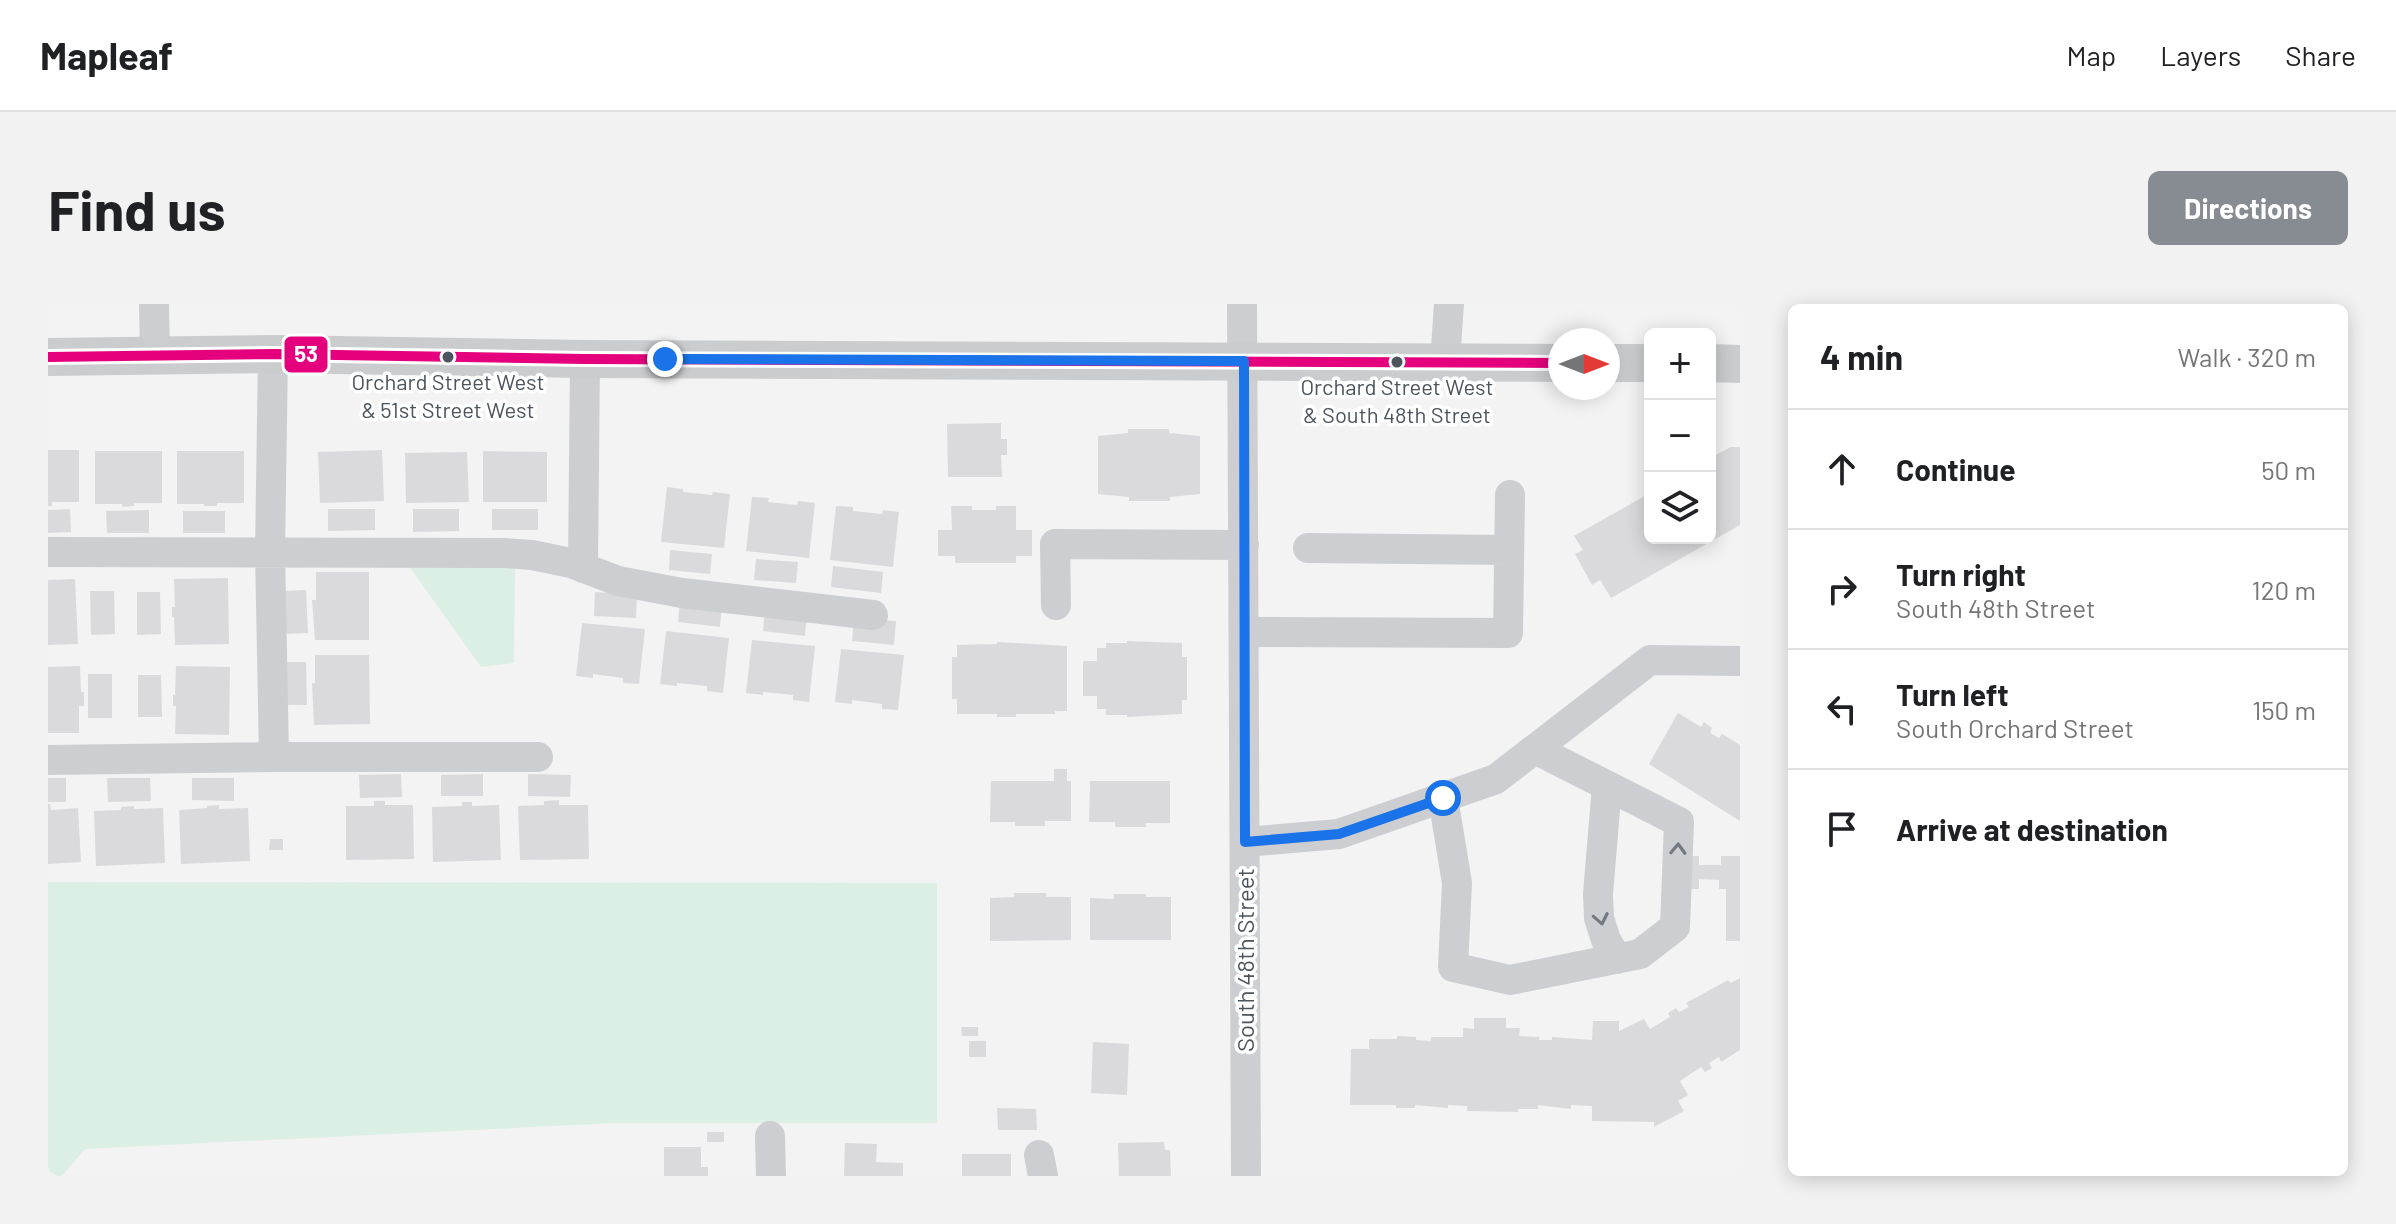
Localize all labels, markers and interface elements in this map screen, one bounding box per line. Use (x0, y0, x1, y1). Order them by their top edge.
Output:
text: Mapleaf (40, 32, 173, 78)
text: Map (2066, 38, 2116, 72)
text: Layers (2160, 38, 2241, 72)
text: Share (2285, 38, 2356, 72)
button: Directions (2148, 171, 2348, 245)
text: Find us (48, 175, 226, 242)
north arrow (1548, 328, 1620, 400)
map controls (1644, 328, 1716, 544)
button: + (1644, 328, 1716, 400)
line badge: 53 (283, 335, 329, 374)
text: 4 min (1820, 336, 1903, 377)
text: 53 (294, 340, 318, 366)
route end (647, 341, 683, 377)
text: Walk · 320 m (2178, 341, 2316, 372)
marker: Orchard Street West & 51st Street West (440, 349, 456, 365)
marker: Orchard Street West & South 48th Street (1389, 354, 1405, 370)
place label: Orchard Street West & 51st Street West (351, 368, 545, 422)
place label: Orchard Street West & South 48th Street (1300, 373, 1494, 427)
button: − (1644, 400, 1716, 472)
icon: ahead (1820, 447, 1864, 491)
text: Continue (1896, 451, 2016, 487)
text: 50 m (2261, 454, 2316, 485)
button: layers (1644, 472, 1716, 544)
text: Turn right (1896, 556, 2026, 592)
icon: right (1820, 567, 1864, 611)
text: 120 m (2252, 574, 2316, 605)
text: South 48th Street (1896, 592, 2096, 623)
text: Turn left (1896, 676, 2009, 712)
icon: left (1820, 687, 1864, 731)
text: 150 m (2252, 694, 2316, 725)
text: South Orchard Street (1896, 712, 2134, 743)
route start (1425, 780, 1461, 816)
icon: arrive (1820, 807, 1864, 851)
text: Arrive at destination (1896, 811, 2168, 847)
one-way arrow (1669, 842, 1687, 855)
street label: South 48th Street (1230, 868, 1259, 1052)
one-way arrow (1592, 911, 1609, 925)

